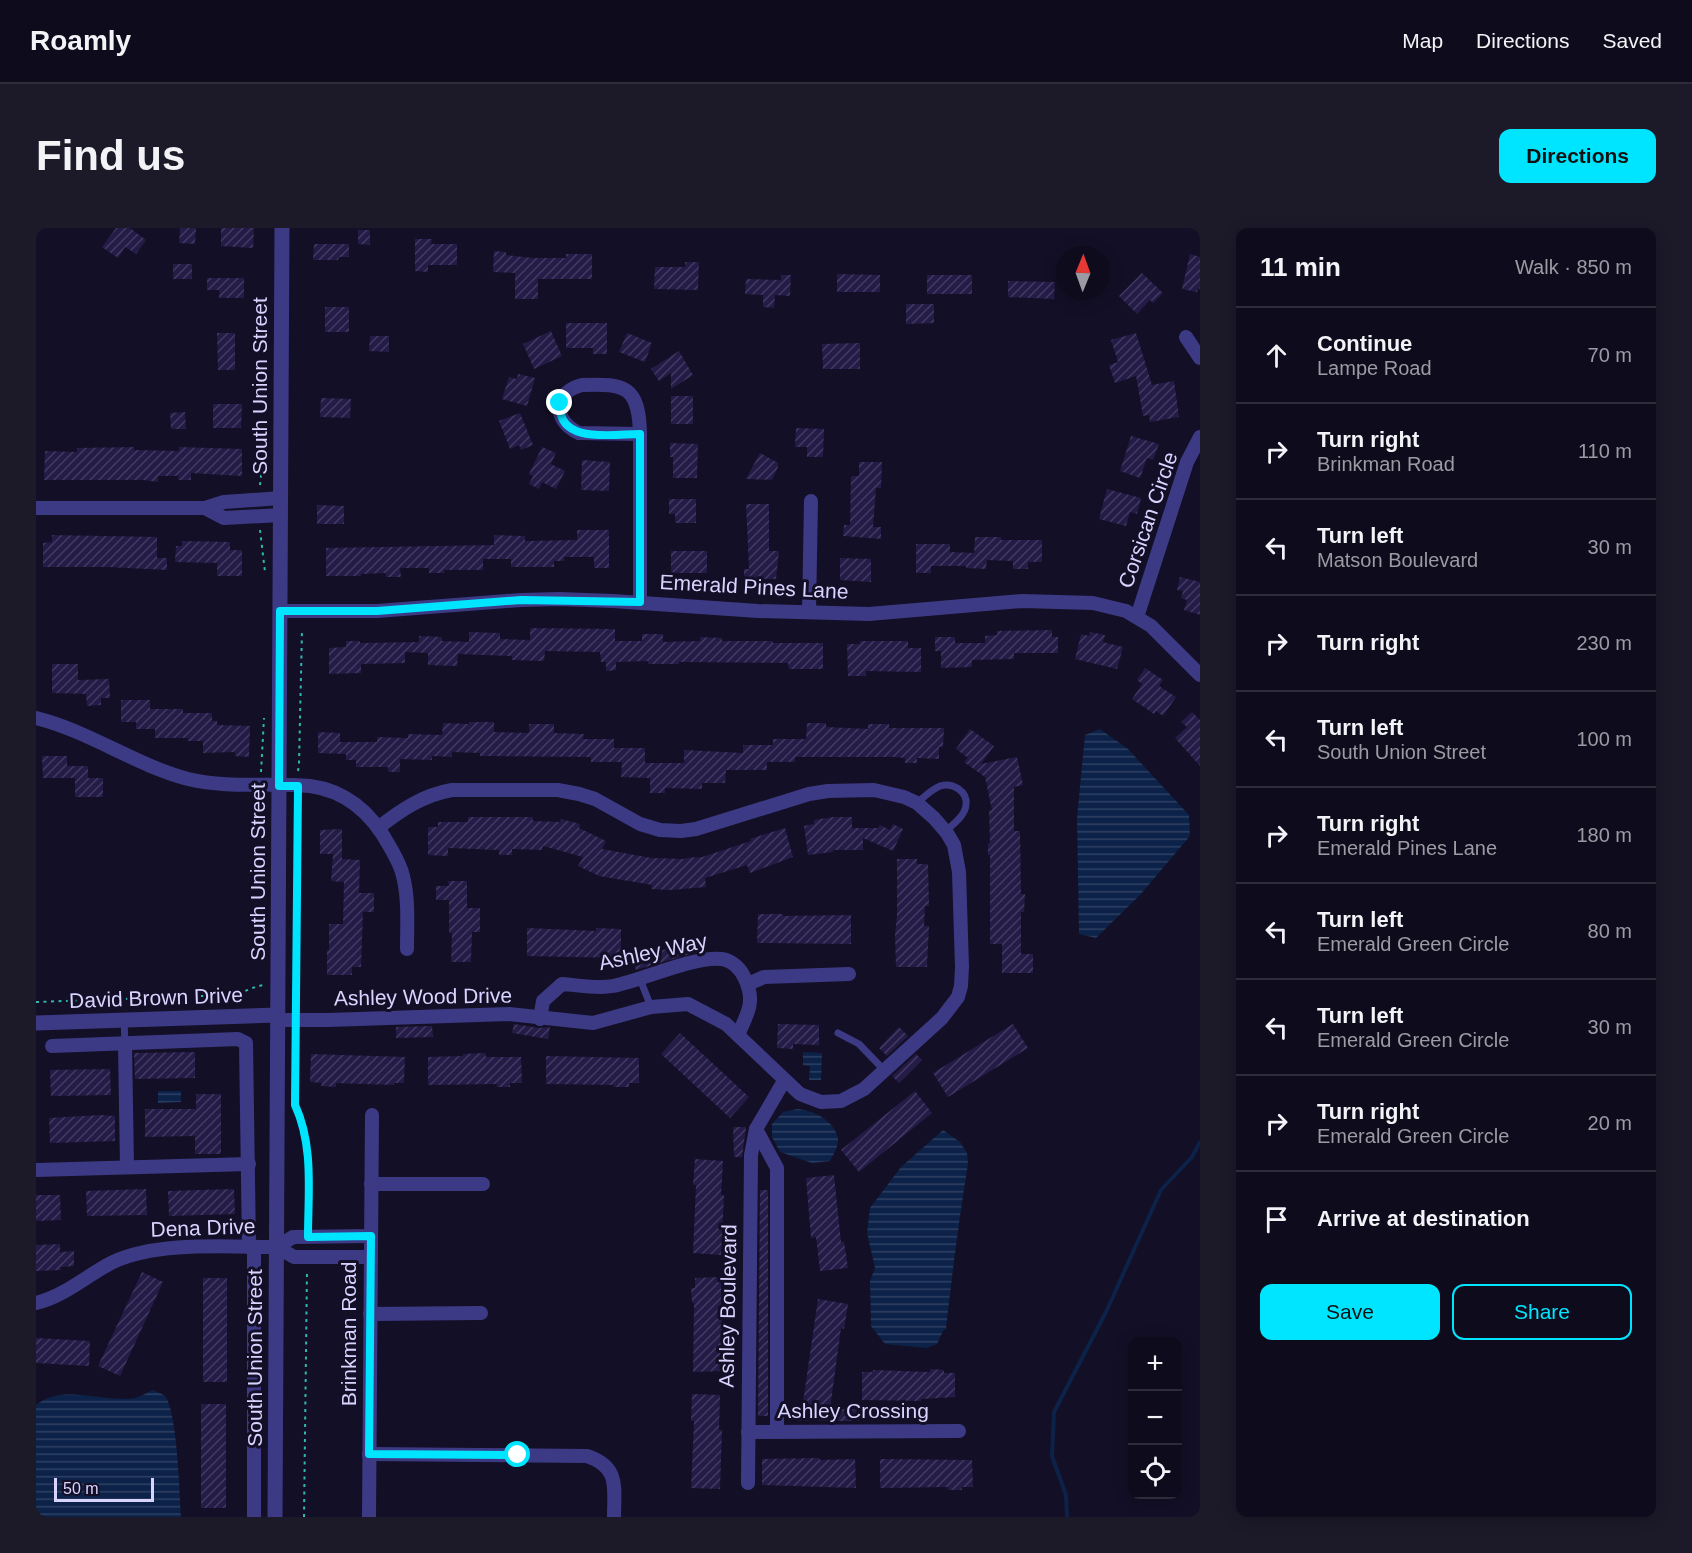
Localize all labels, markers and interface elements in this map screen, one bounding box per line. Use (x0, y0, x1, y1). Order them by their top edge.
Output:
text: Roamly (30, 25, 131, 56)
text: Map (1402, 29, 1443, 52)
text: Directions (1476, 29, 1569, 52)
text: Saved (1602, 29, 1662, 52)
button: Directions (1499, 129, 1656, 183)
text: Find us (36, 132, 185, 179)
north arrow (1056, 246, 1110, 300)
text: 11 min (1260, 252, 1341, 282)
text: Walk · 850 m (1515, 256, 1632, 278)
street label: South Union Street (248, 297, 271, 475)
text: Continue (1317, 331, 1412, 356)
icon: ahead (1260, 339, 1293, 372)
text: 70 m (1588, 344, 1632, 366)
text: Lampe Road (1317, 357, 1432, 379)
route end (546, 389, 572, 415)
text: Turn right (1317, 427, 1419, 452)
icon: right (1260, 435, 1293, 468)
text: 110 m (1578, 440, 1632, 462)
street label: Corsican Circle (1113, 449, 1182, 591)
text: Brinkman Road (1317, 453, 1455, 475)
text: Turn left (1317, 523, 1403, 548)
icon: left (1260, 531, 1293, 564)
text: 30 m (1588, 536, 1632, 558)
text: Matson Boulevard (1317, 549, 1478, 571)
street label: Emerald Pines Lane (659, 570, 849, 603)
icon: right (1260, 627, 1293, 660)
text: Turn right (1317, 630, 1419, 655)
text: 230 m (1576, 632, 1632, 654)
text: Turn left (1317, 715, 1403, 740)
icon: left (1260, 723, 1293, 756)
text: 100 m (1576, 728, 1632, 750)
text: South Union Street (1317, 741, 1486, 763)
street label: South Union Street (246, 783, 269, 961)
text: Turn right (1317, 811, 1419, 836)
icon: right (1260, 819, 1293, 852)
text: 180 m (1576, 824, 1632, 846)
text: Emerald Pines Lane (1317, 837, 1497, 859)
text: Turn left (1317, 907, 1403, 932)
icon: left (1260, 915, 1293, 948)
text: 80 m (1588, 920, 1632, 942)
street label: Ashley Way (597, 929, 710, 974)
text: Emerald Green Circle (1317, 933, 1509, 955)
street label: David Brown Drive (69, 983, 243, 1012)
street label: Ashley Wood Drive (334, 983, 512, 1010)
text: Turn left (1317, 1003, 1403, 1028)
icon: left (1260, 1011, 1293, 1044)
text: 30 m (1588, 1016, 1632, 1038)
text: Emerald Green Circle (1317, 1029, 1509, 1051)
text: Turn right (1317, 1099, 1419, 1124)
icon: right (1260, 1107, 1293, 1140)
text: 20 m (1588, 1112, 1632, 1134)
text: Emerald Green Circle (1317, 1125, 1509, 1147)
icon: arrive (1260, 1203, 1293, 1236)
text: Arrive at destination (1317, 1206, 1530, 1231)
street label: Dena Drive (150, 1214, 256, 1241)
street label: Ashley Boulevard (715, 1224, 740, 1388)
street label: Brinkman Road (337, 1262, 360, 1406)
street label: South Union Street (243, 1269, 266, 1447)
button: Save (1260, 1284, 1440, 1340)
button: Share (1452, 1284, 1632, 1340)
map controls (1128, 1337, 1182, 1499)
button: + (1128, 1337, 1182, 1391)
button: − (1128, 1391, 1182, 1445)
street label: Ashley Crossing (777, 1399, 929, 1422)
route start (504, 1441, 530, 1467)
button: locate (1128, 1445, 1182, 1499)
scale bar (54, 1475, 154, 1502)
text: 50 m (63, 1480, 99, 1497)

